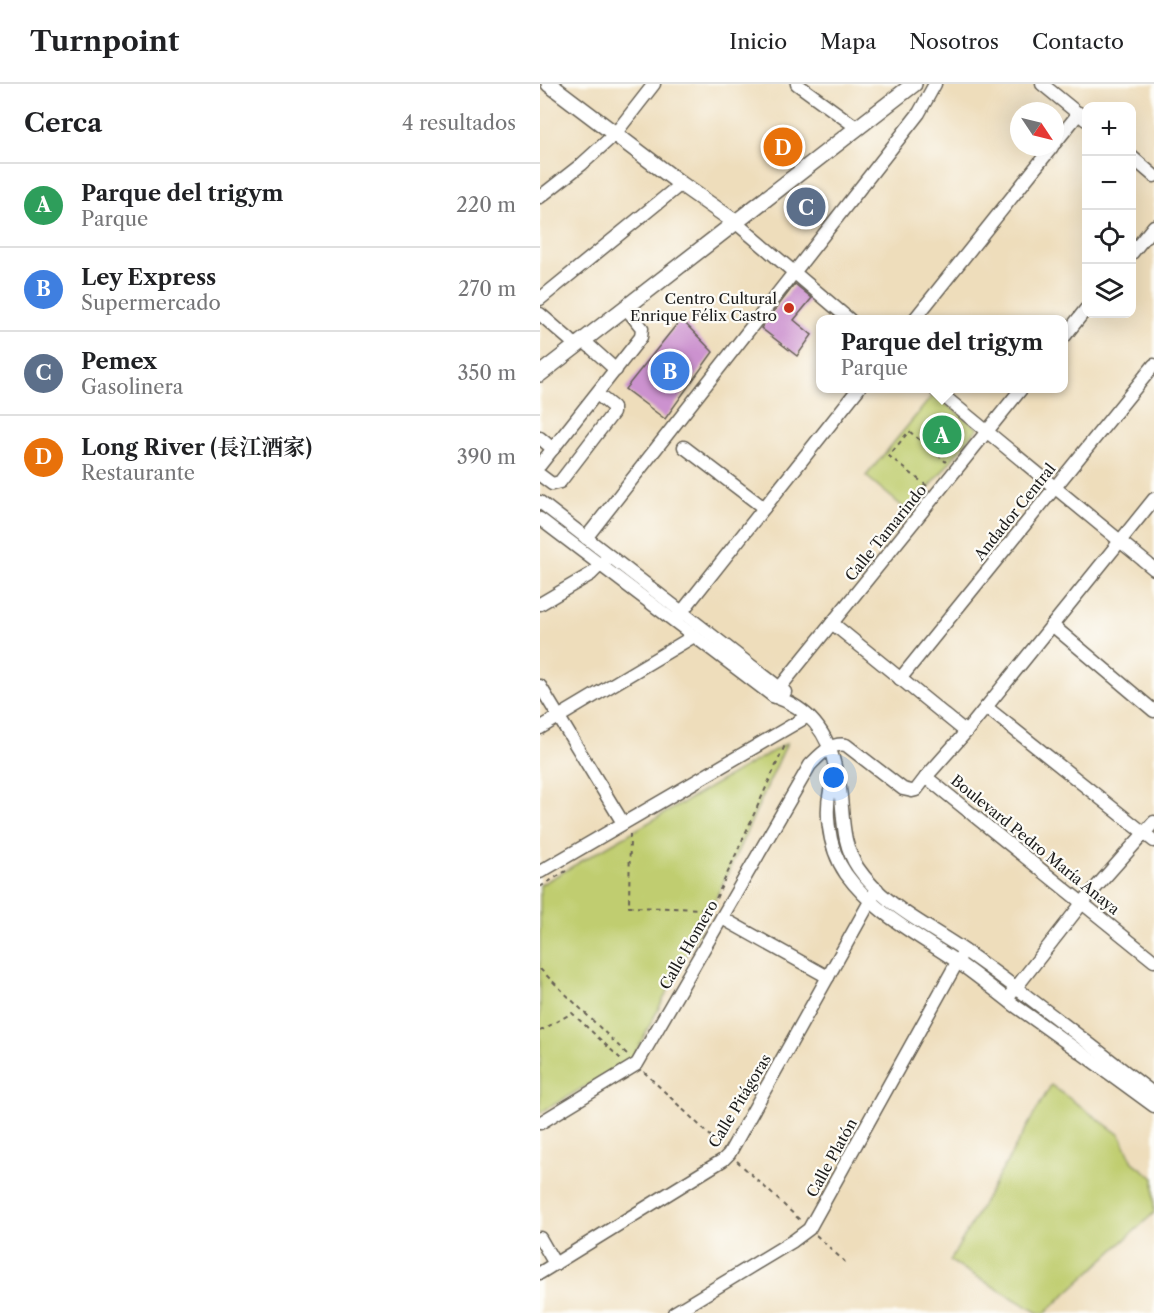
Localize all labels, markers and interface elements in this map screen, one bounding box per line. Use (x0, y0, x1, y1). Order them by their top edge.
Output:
text: Turnpoint (30, 24, 179, 58)
text: Inicio (729, 29, 787, 54)
text: Mapa (820, 29, 876, 54)
text: Nosotros (909, 29, 999, 54)
text: Contacto (1032, 29, 1124, 54)
north arrow (1010, 102, 1064, 156)
map controls (1082, 102, 1136, 318)
button: + (1082, 102, 1136, 156)
text: Cerca (24, 107, 102, 139)
text: 4 resultados (402, 111, 516, 135)
pin: D (764, 124, 802, 170)
button: − (1082, 156, 1136, 210)
text: Parque del trigym (81, 180, 283, 207)
pin: C (786, 184, 826, 230)
text: A (36, 193, 51, 217)
text: 220 m (456, 193, 516, 217)
text: Parque (81, 207, 148, 231)
button: locate (1082, 210, 1136, 264)
text: Ley Express (81, 264, 216, 291)
button: layers (1082, 264, 1136, 318)
text: B (36, 277, 51, 301)
text: 270 m (458, 277, 516, 301)
place label: Centro Cultural Enrique Félix Castro (630, 289, 778, 325)
text: Supermercado (81, 291, 221, 315)
marker: Centro Cultural Enrique Félix Castro (782, 301, 796, 315)
popup (816, 315, 1068, 393)
text: Parque del trigym (841, 329, 1043, 356)
text: Pemex (81, 348, 157, 375)
pin: B (650, 348, 690, 394)
text: Parque (841, 356, 908, 380)
text: C (35, 361, 52, 385)
text: 350 m (458, 361, 516, 385)
text: Gasolinera (81, 375, 183, 399)
pin: A (922, 412, 962, 458)
text: Long River (長江酒家) (81, 434, 312, 461)
text: D (35, 445, 52, 469)
text: 390 m (457, 445, 516, 469)
street label: Andador Central (969, 459, 1060, 565)
text: Restaurante (81, 461, 195, 485)
street label: Calle Tamarindo (841, 481, 930, 585)
your location (819, 763, 848, 792)
street label: Boulevard Pedro María Anaya (947, 771, 1124, 919)
street label: Calle Homero (655, 897, 722, 993)
street label: Calle Pitágoras (704, 1050, 775, 1151)
street label: Calle Platón (802, 1115, 861, 1200)

